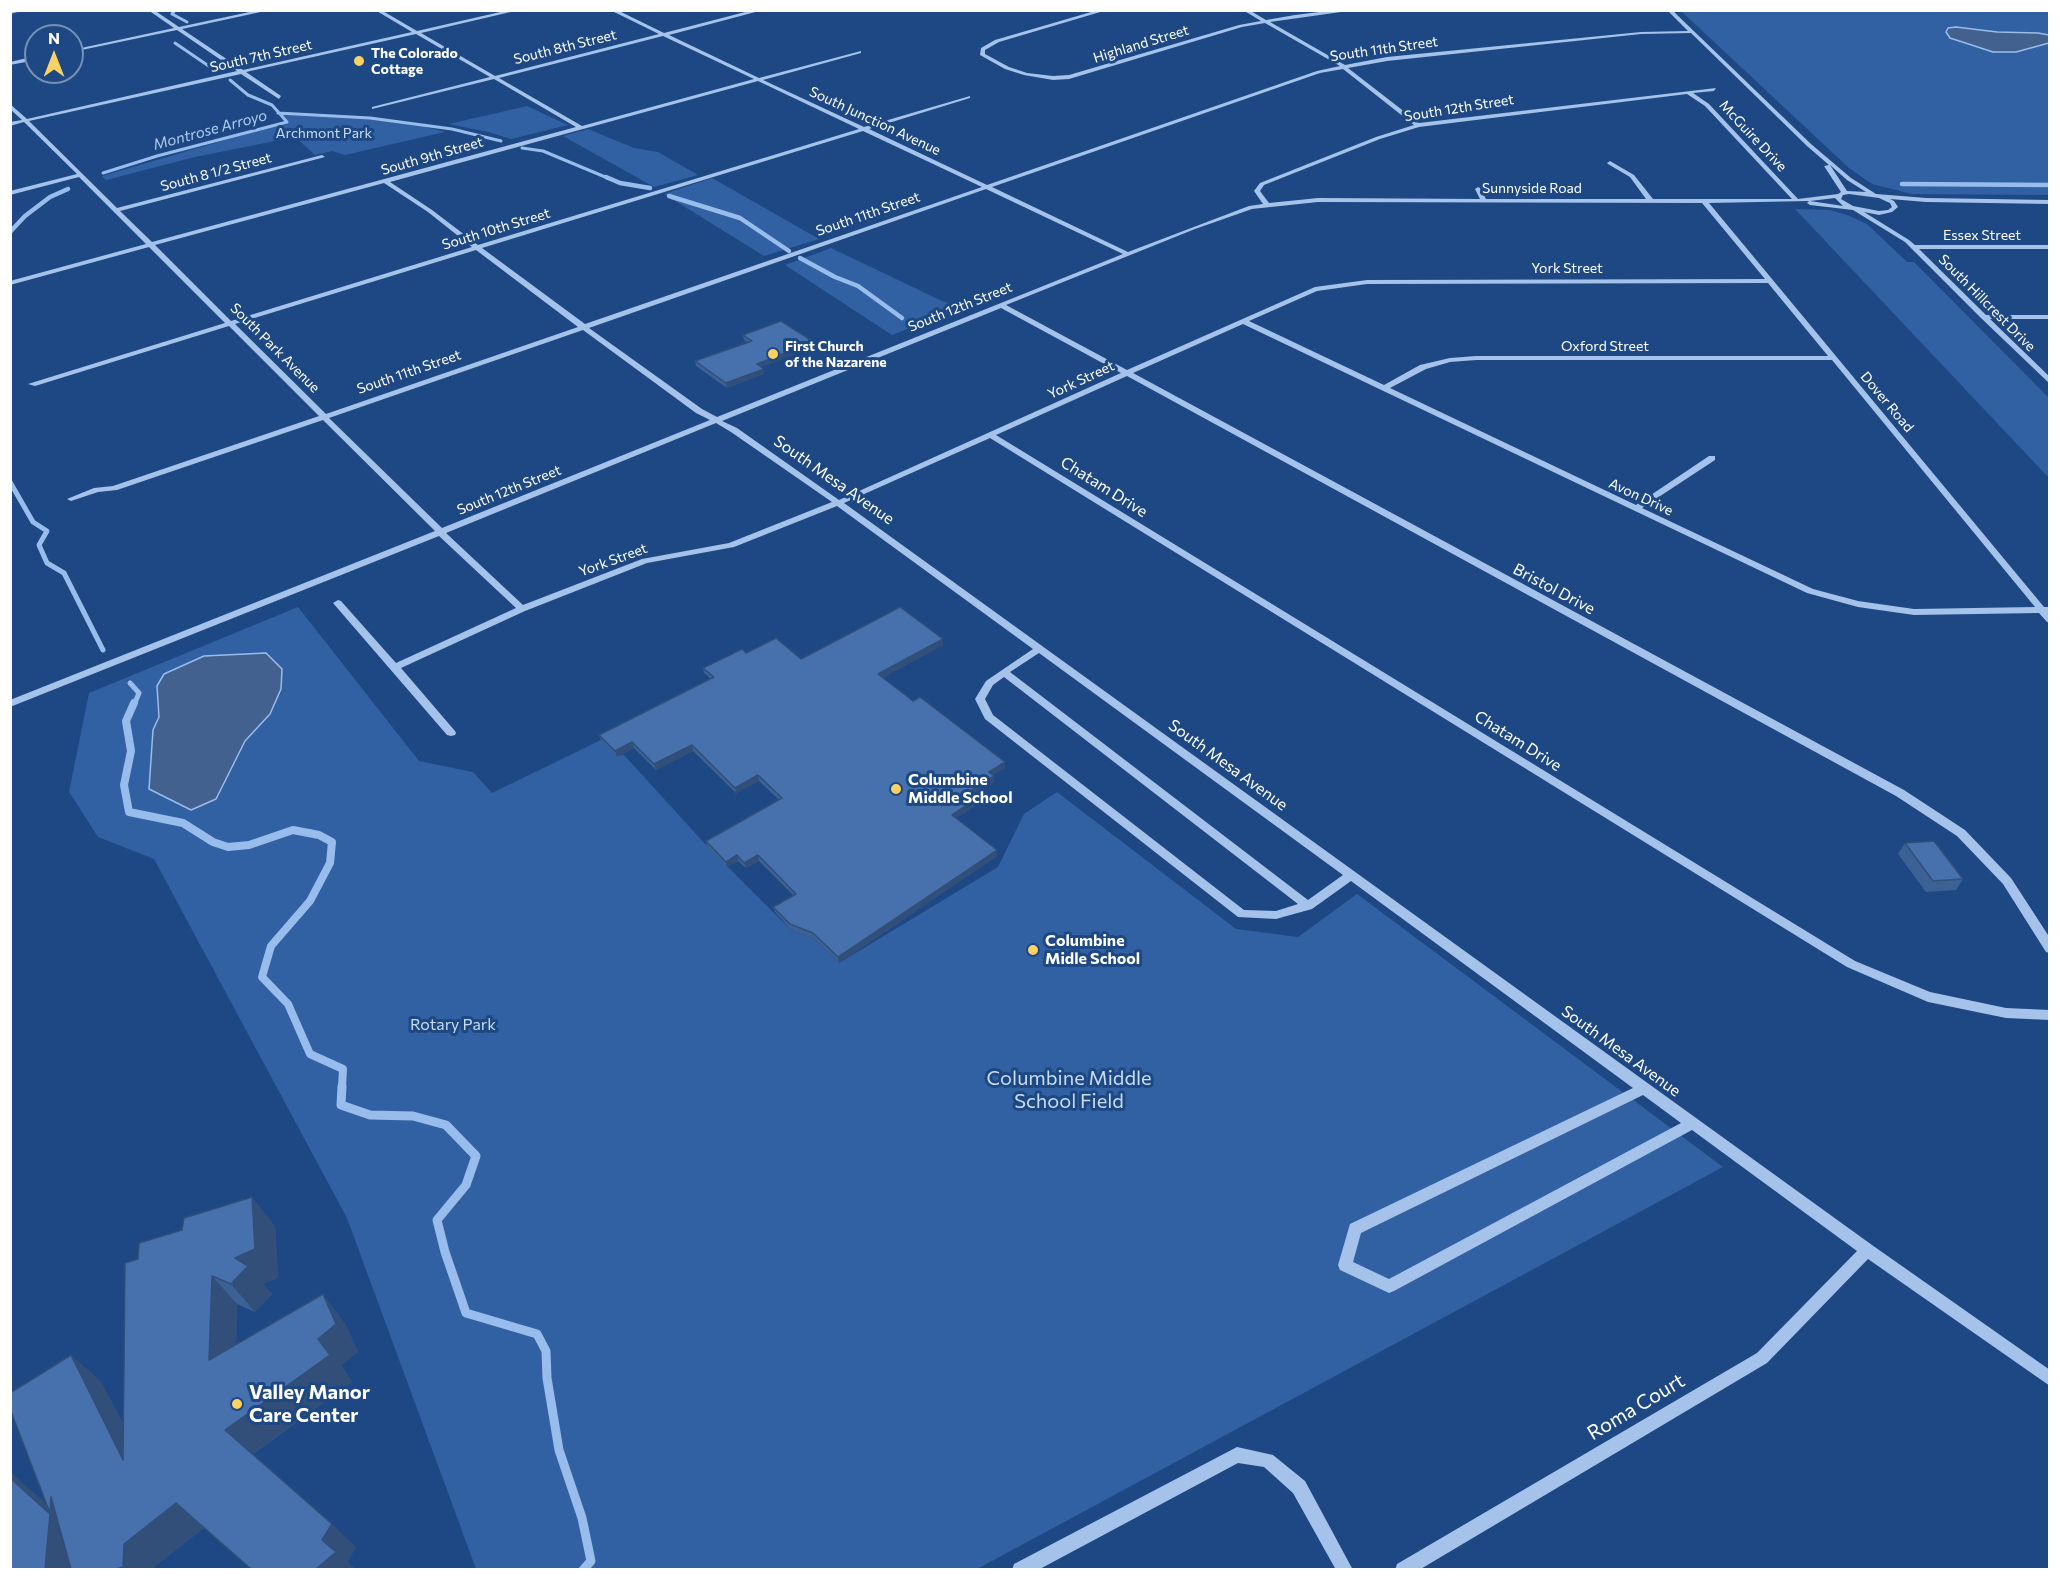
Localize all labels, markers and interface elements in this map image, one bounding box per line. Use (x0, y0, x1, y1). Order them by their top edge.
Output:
street label: Highland Street (1091, 22, 1191, 66)
north arrow (24, 24, 84, 84)
street label: South 8th Street (512, 26, 618, 68)
text: N (48, 28, 60, 47)
street label: South 11th Street (1329, 33, 1439, 65)
street label: South 7th Street (208, 36, 314, 76)
place label: The Colorado Cottage (371, 45, 458, 78)
marker: The Colorado Cottage (352, 54, 366, 68)
street label: South Junction Avenue (807, 83, 943, 159)
street label: South 12th Street (1403, 91, 1515, 125)
street label: McGuire Drive (1716, 97, 1790, 175)
water label: Montrose Arroyo (151, 106, 269, 154)
park label: Archmont Park (276, 125, 372, 141)
street label: South 9th Street (379, 133, 485, 179)
street label: South 8 1/2 Street (159, 149, 273, 195)
street label: Sunnyside Road (1482, 180, 1582, 196)
street label: South 11th Street (814, 188, 922, 240)
street label: South 10th Street (440, 205, 552, 253)
street label: Essex Street (1943, 227, 2021, 243)
street label: South Hillcrest Drive (1935, 251, 2039, 355)
street label: York Street (1531, 260, 1603, 276)
street label: South 12th Street (906, 278, 1014, 336)
street label: South Park Avenue (227, 300, 323, 396)
place label: First Church of the Nazarene (785, 338, 887, 370)
street label: Oxford Street (1561, 338, 1649, 354)
street label: South 11th Street (355, 346, 463, 398)
marker: First Church of the Nazarene (766, 347, 780, 361)
street label: York Street (1045, 357, 1117, 403)
street label: Dover Road (1857, 368, 1917, 436)
street label: South Mesa Avenue (770, 431, 898, 529)
street label: Chatam Drive (1057, 453, 1151, 521)
street label: South 12th Street (455, 461, 563, 519)
street label: Avon Drive (1606, 475, 1676, 519)
street label: York Street (576, 540, 650, 580)
street label: Bristol Drive (1510, 559, 1598, 619)
street label: Chatam Drive (1471, 707, 1565, 775)
street label: South Mesa Avenue (1165, 715, 1291, 815)
place label: Columbine Middle School (908, 770, 1013, 808)
marker: Columbine Middle School (889, 782, 903, 796)
place label: Columbine Midle School (1045, 931, 1140, 969)
marker: Columbine Midle School (1026, 943, 1040, 957)
street label: South Mesa Avenue (1558, 1001, 1684, 1101)
park label: Rotary Park (410, 1015, 496, 1035)
park label: Columbine Middle School Field (986, 1066, 1152, 1113)
street label: Roma Court (1583, 1369, 1689, 1445)
place label: Valley Manor Care Center (249, 1380, 370, 1427)
marker: Valley Manor Care Center (230, 1397, 244, 1411)

